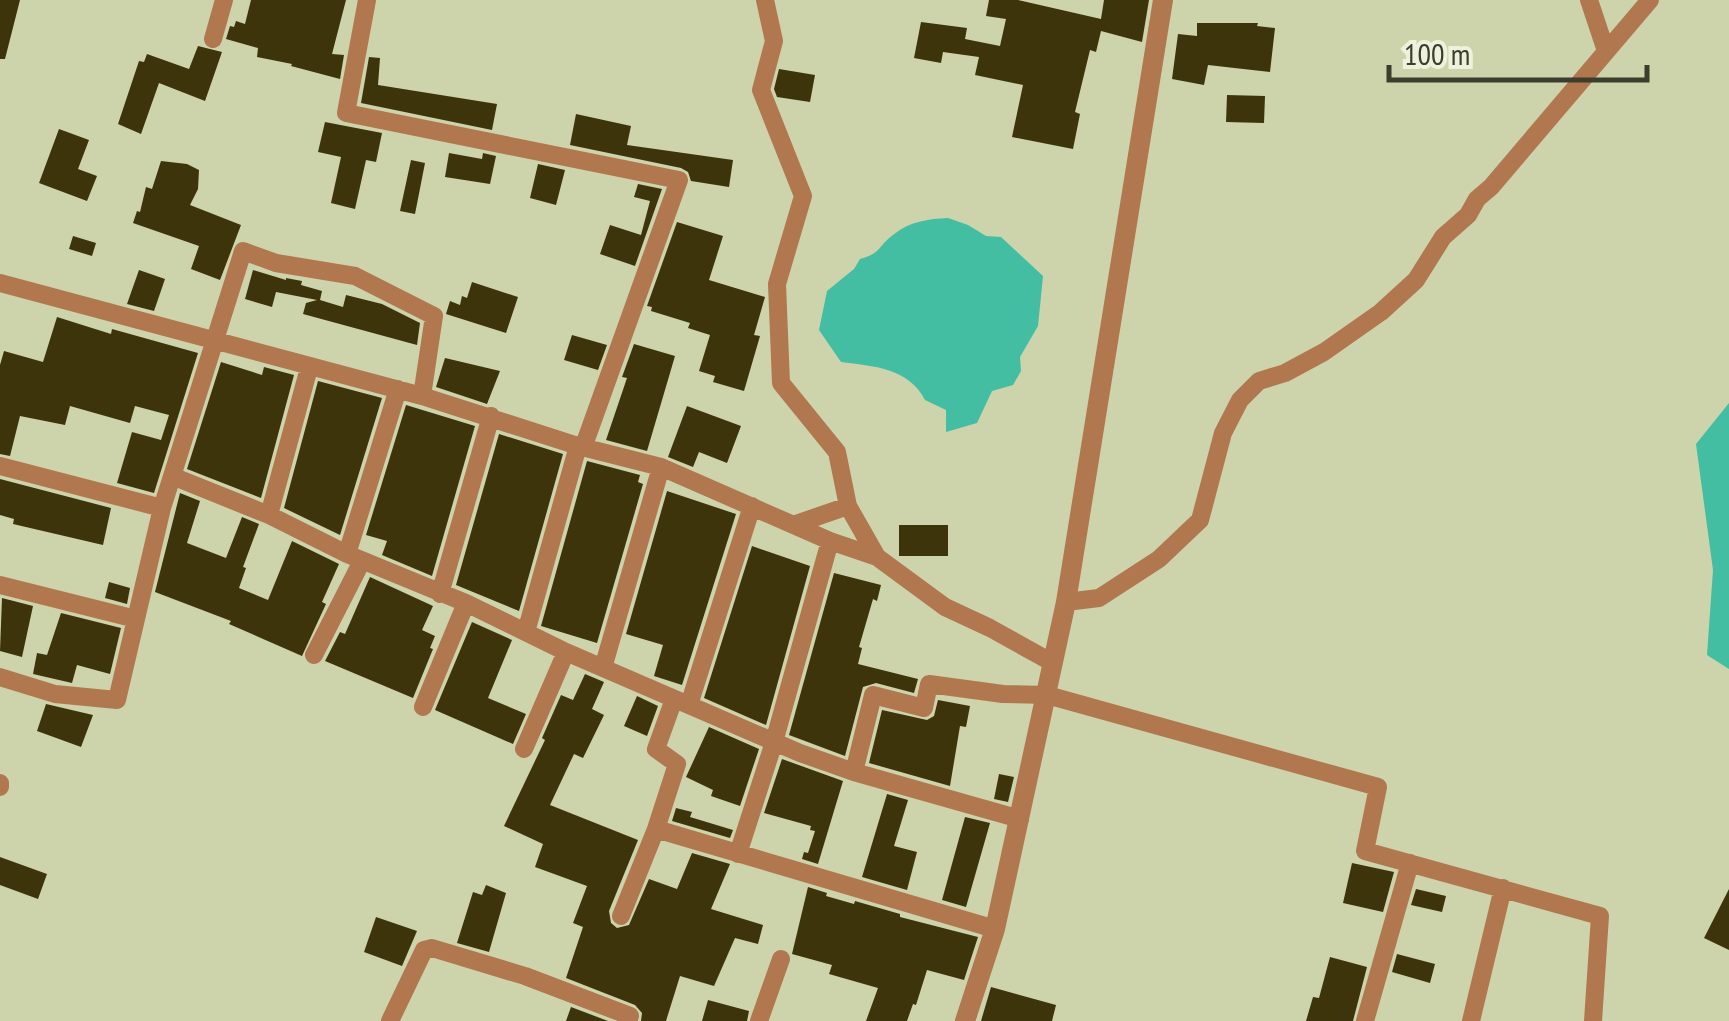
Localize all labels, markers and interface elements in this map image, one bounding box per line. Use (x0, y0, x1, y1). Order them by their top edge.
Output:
scale bar (1389, 20, 1646, 82)
text: 100 m (1404, 34, 1470, 73)

